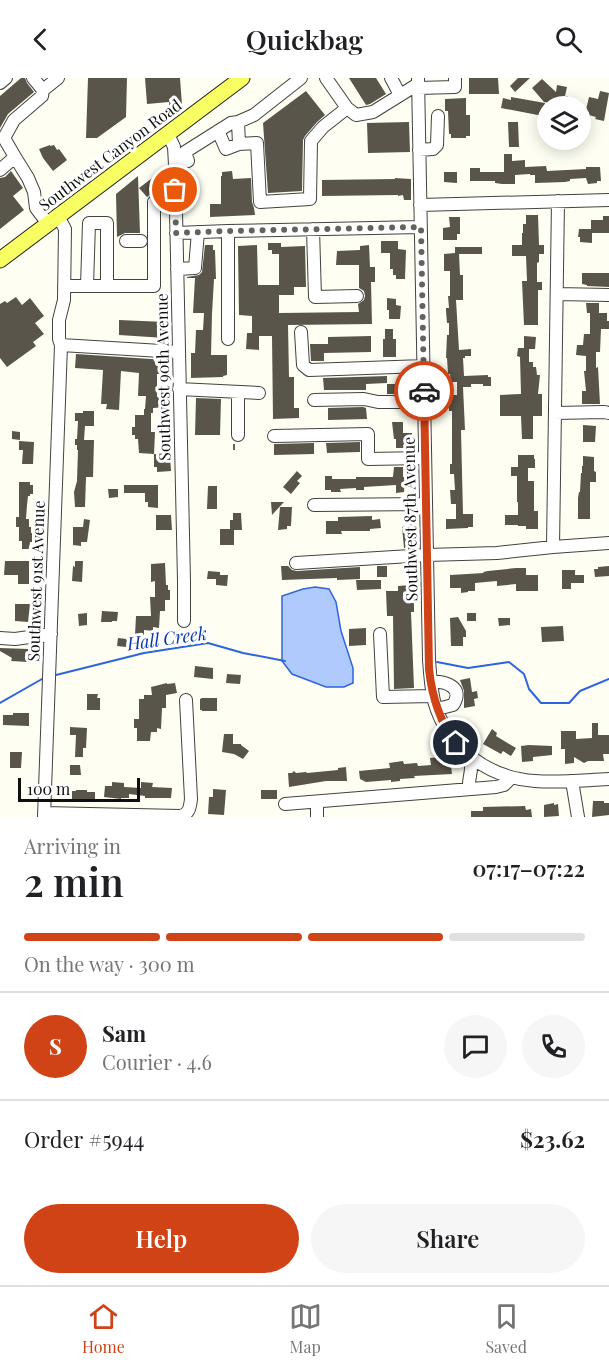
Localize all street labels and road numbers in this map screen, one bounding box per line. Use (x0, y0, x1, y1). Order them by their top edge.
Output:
street label: Southwest Canyon Road (34, 94, 185, 215)
street label: Southwest 90th Avenue (151, 293, 174, 461)
street label: Southwest 87th Avenue (398, 437, 421, 601)
street label: Southwest 91st Avenue (22, 500, 49, 662)

